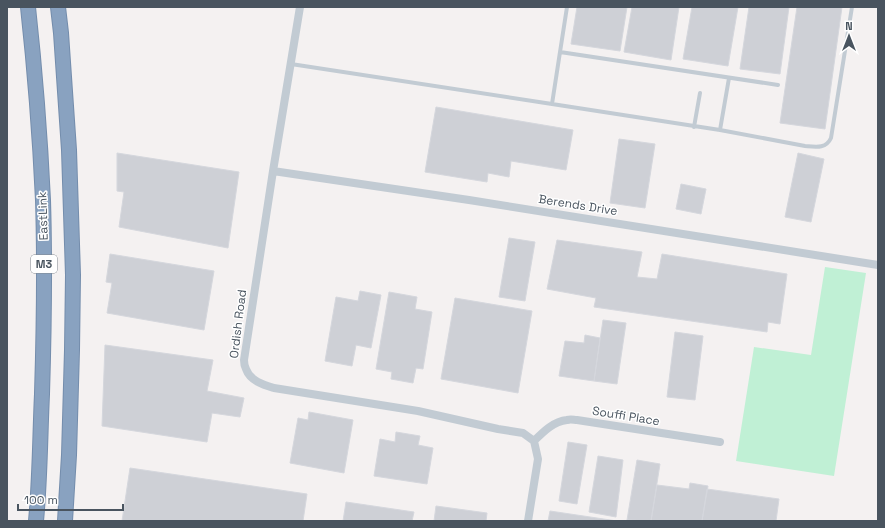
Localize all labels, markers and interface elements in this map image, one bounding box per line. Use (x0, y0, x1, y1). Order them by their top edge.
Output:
north arrow (829, 16, 869, 56)
text: N (845, 19, 853, 33)
street label: EastLink (34, 191, 52, 241)
street label: Berends Drive (537, 191, 619, 219)
road number: M3 (31, 255, 57, 273)
street label: Ordish Road (226, 289, 250, 359)
street label: Souffi Place (591, 403, 661, 429)
scale bar (18, 486, 123, 512)
text: 100 m (24, 492, 58, 508)

